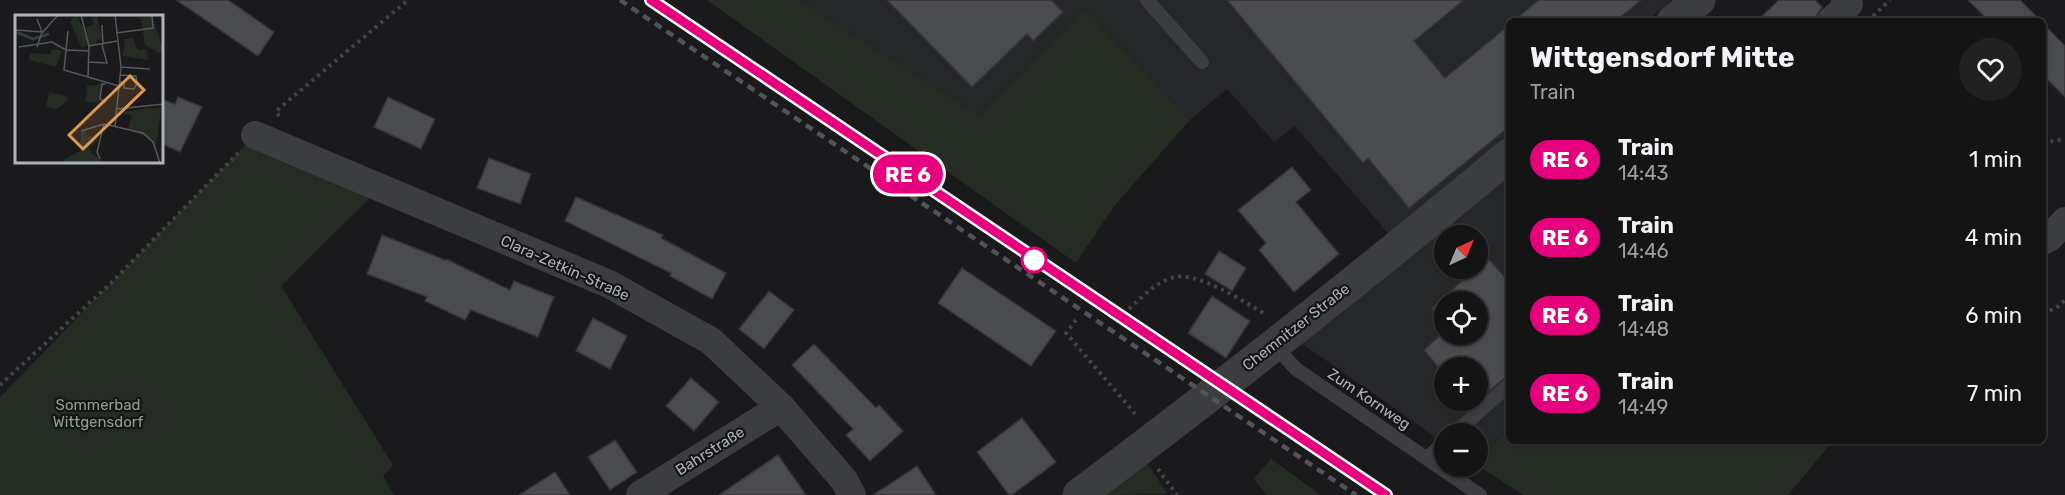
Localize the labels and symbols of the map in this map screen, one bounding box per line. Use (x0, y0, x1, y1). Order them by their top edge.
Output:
inset map (15, 15, 164, 164)
line badge: RE 6 (866, 154, 950, 194)
north arrow (1434, 225, 1488, 279)
street label: Clara-Zetkin-Straße (498, 231, 632, 305)
unlabelled marker (1021, 247, 1047, 273)
street label: Chemnitzer Straße (1239, 280, 1353, 374)
street label: Zum Kornweg (1324, 365, 1414, 433)
park label: Sommerbad Wittgensdorf (53, 396, 143, 431)
street label: Bahrstraße (672, 423, 748, 479)

